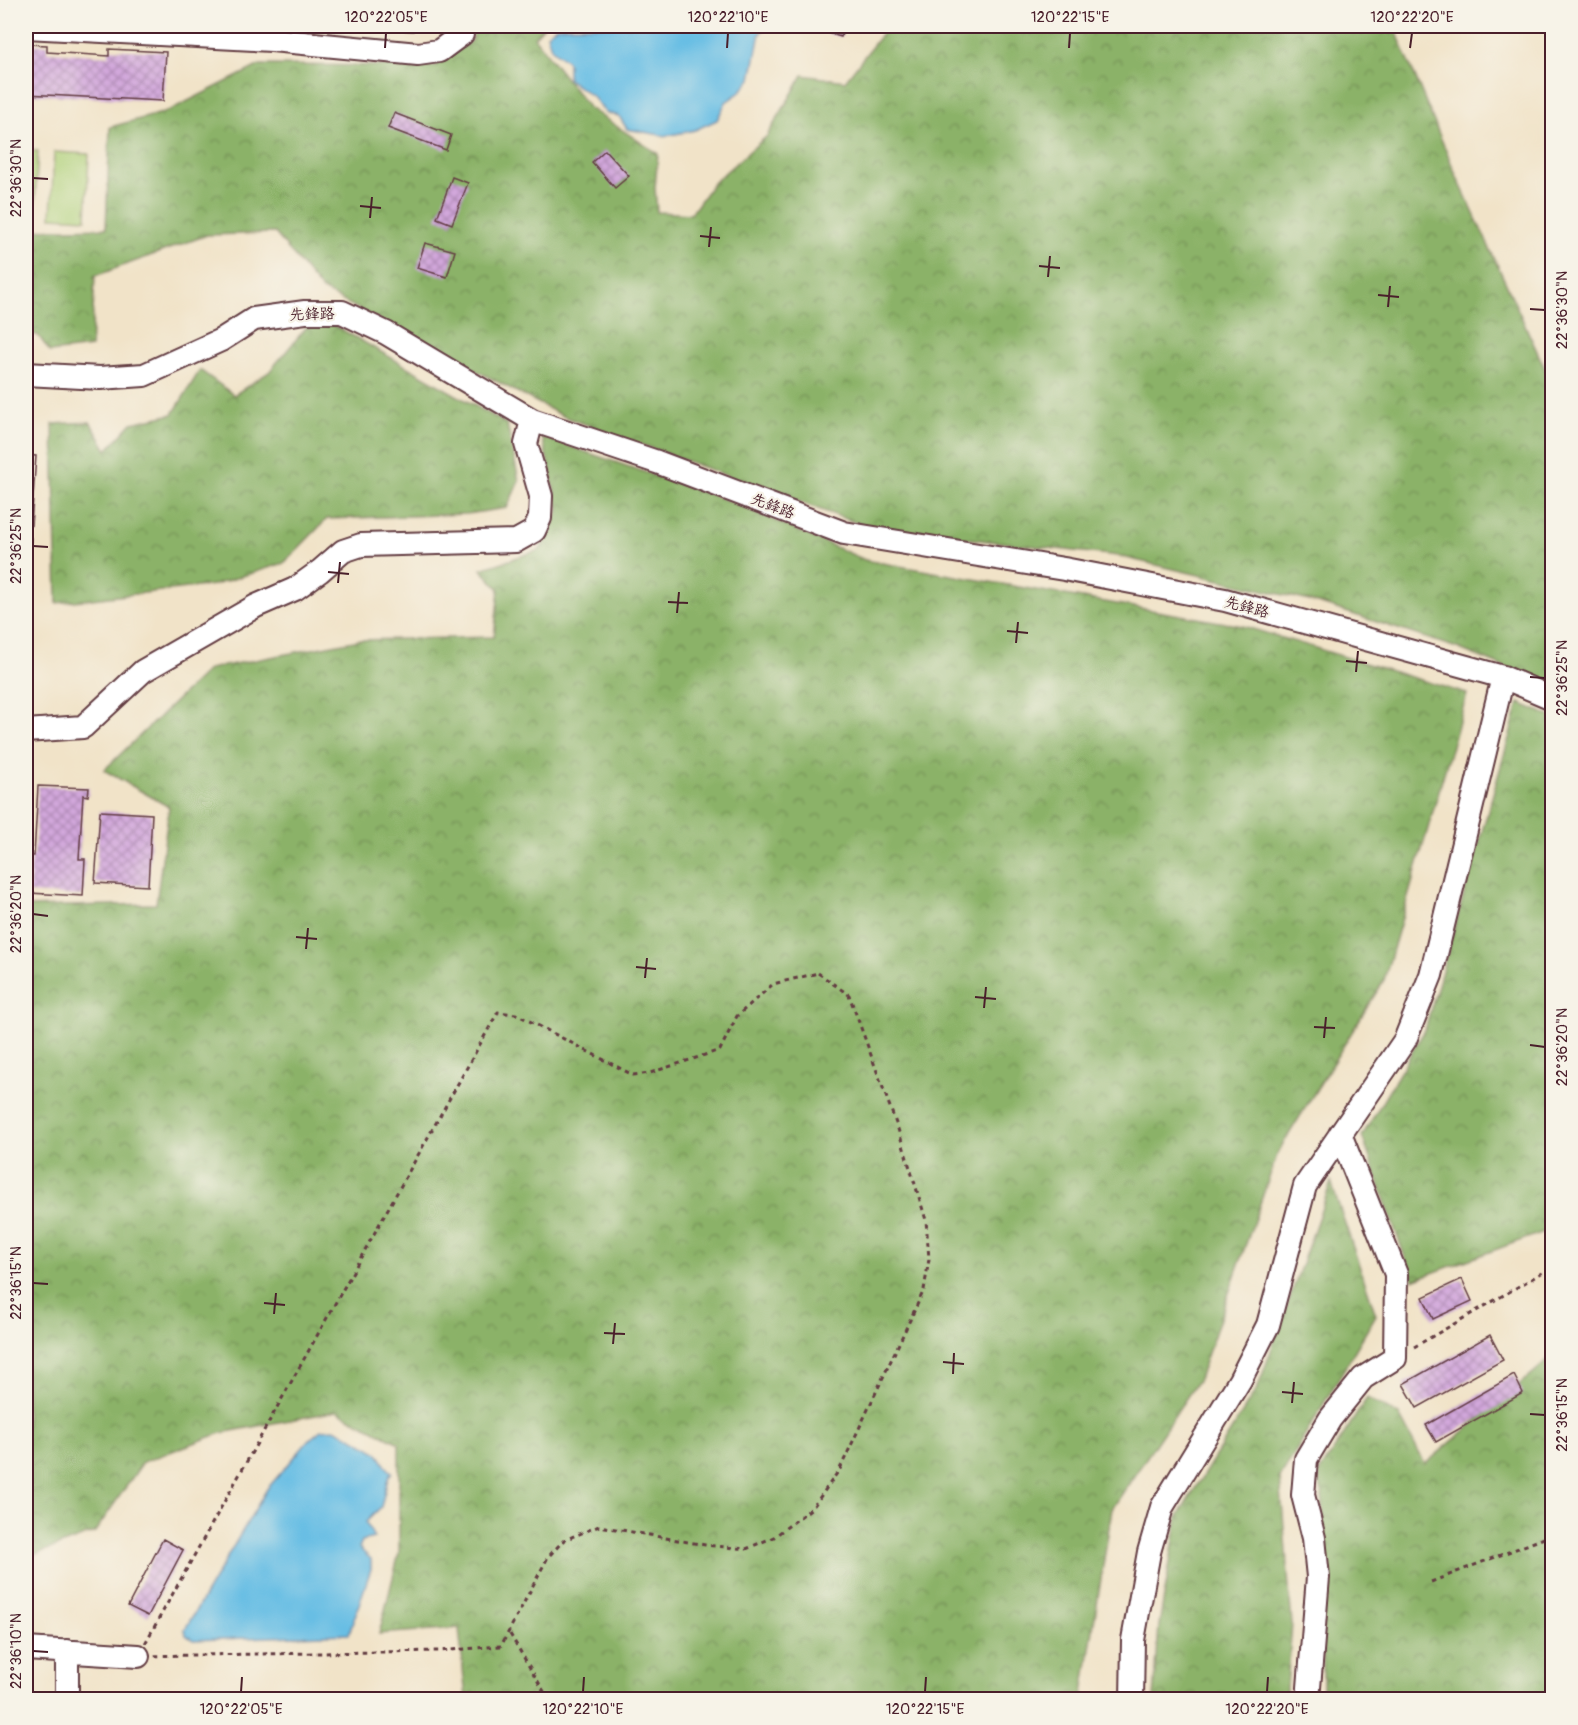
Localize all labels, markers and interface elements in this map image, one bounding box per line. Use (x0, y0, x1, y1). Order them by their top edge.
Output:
text: 120°22'05"E (344, 8, 428, 27)
text: 120°22'10"E (688, 8, 769, 27)
text: 120°22'15"E (1031, 8, 1110, 27)
text: 120°22'20"E (1370, 8, 1454, 27)
text: 22°36'30"N (7, 139, 26, 217)
text: 22°36'30"N (1553, 271, 1572, 349)
street label: 先鋒路 (289, 304, 335, 325)
street label: 先鋒路 (748, 490, 797, 523)
text: 22°36'25"N (7, 508, 26, 584)
street label: 先鋒路 (1223, 592, 1271, 622)
text: 22°36'25"N (1553, 640, 1572, 716)
text: 22°36'20"N (7, 875, 26, 953)
text: 22°36'20"N (1553, 1008, 1572, 1086)
text: 22°36'15"N (7, 1246, 26, 1320)
text: 22°36'15"N (1553, 1378, 1572, 1452)
text: 22°36'10"N (7, 1613, 26, 1689)
text: 120°22'05"E (199, 1700, 283, 1719)
text: 120°22'10"E (543, 1700, 624, 1719)
text: 120°22'15"E (886, 1700, 965, 1719)
text: 120°22'20"E (1225, 1700, 1309, 1719)

